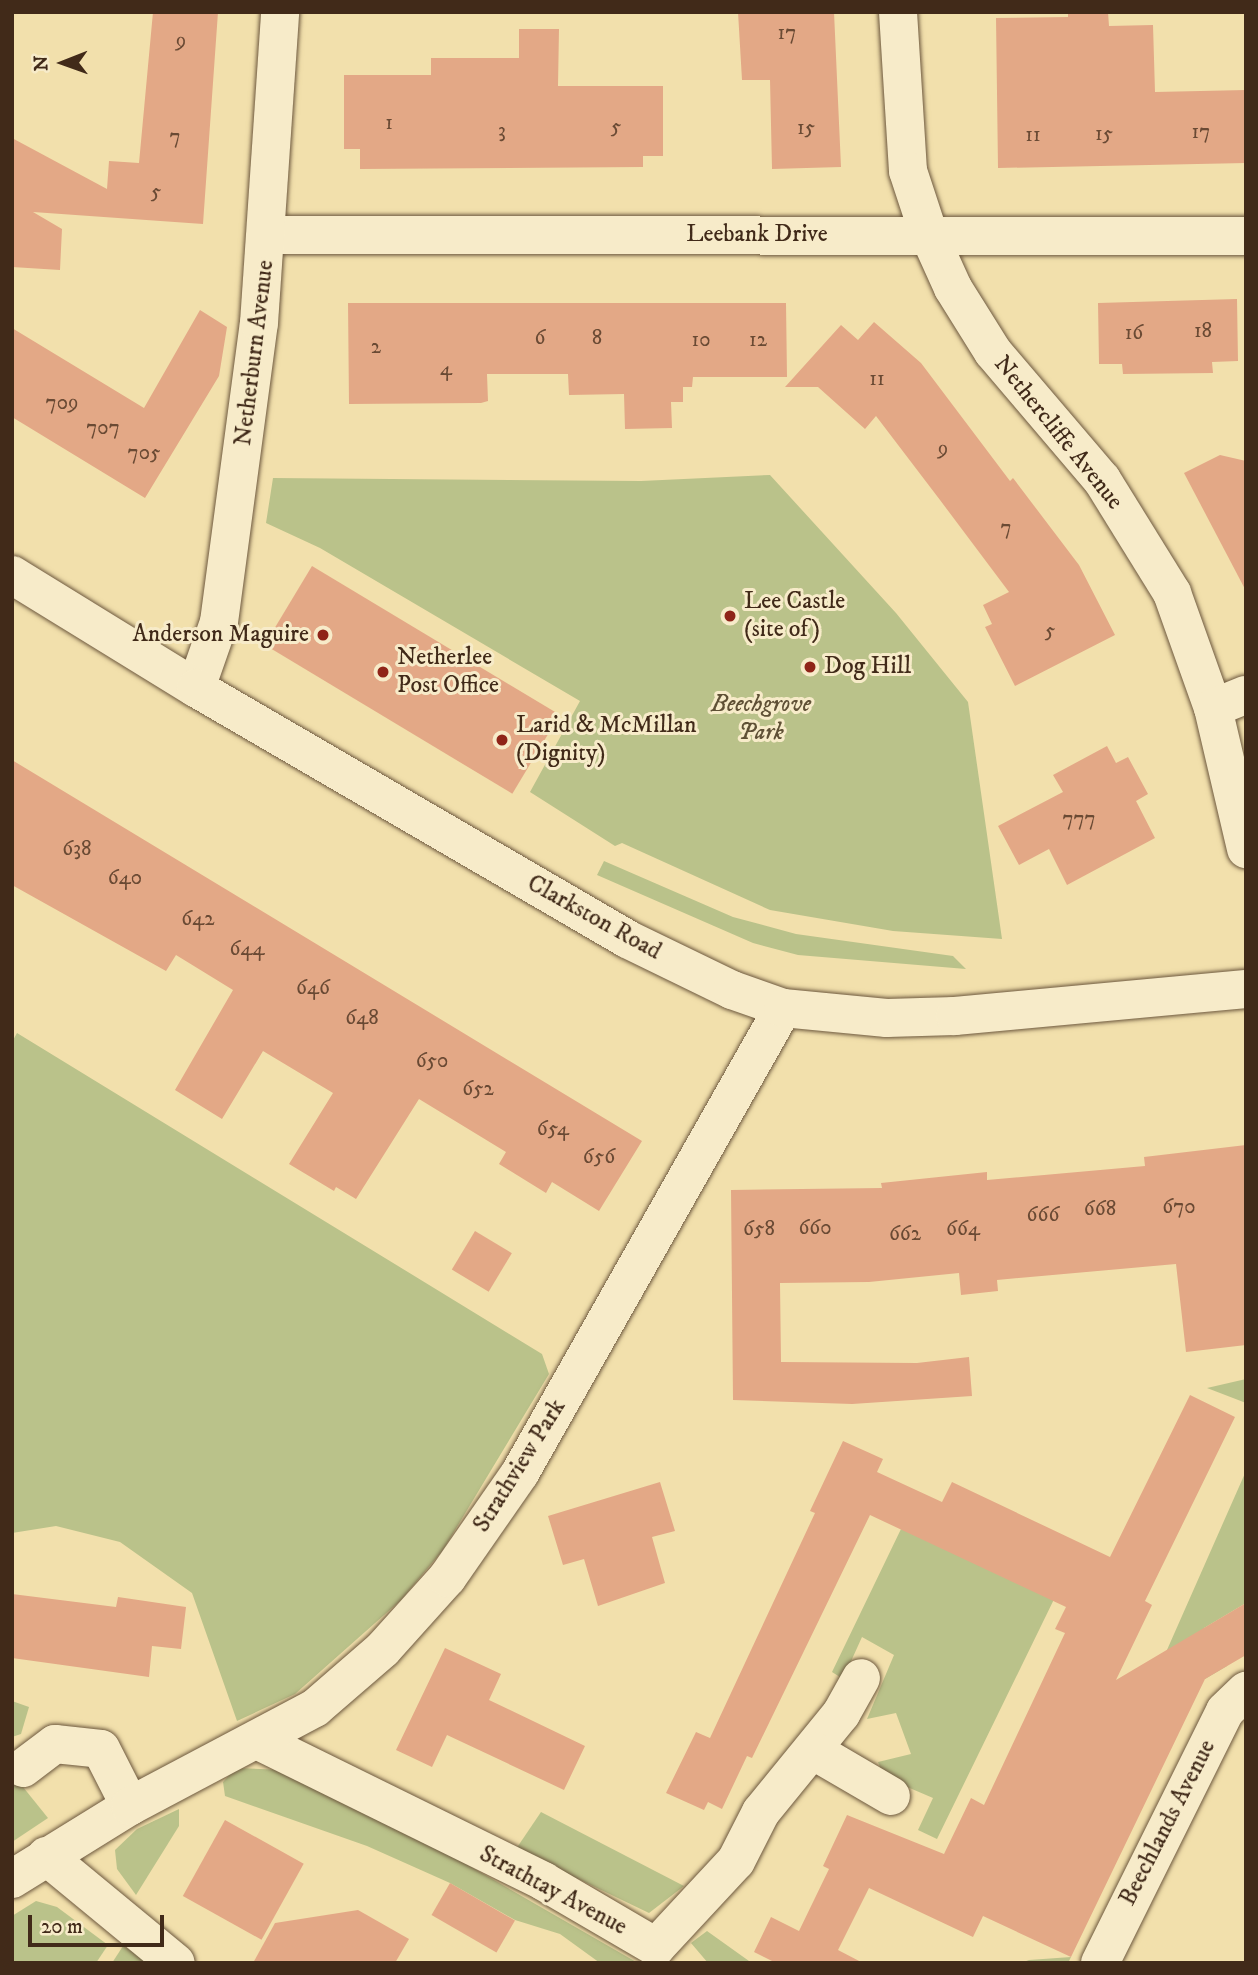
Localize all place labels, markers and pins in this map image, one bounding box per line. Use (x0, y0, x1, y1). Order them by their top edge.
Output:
place label: Lee Castle (site of) (744, 588, 845, 644)
marker: Lee Castle (site of) (722, 608, 738, 624)
place label: Anderson Maguire (133, 621, 309, 649)
marker: Anderson Maguire (315, 627, 331, 643)
place label: Netherlee Post Office (397, 644, 499, 700)
place label: Dog Hill (824, 653, 911, 681)
marker: Dog Hill (802, 659, 818, 675)
marker: Netherlee Post Office (375, 664, 391, 680)
place label: Larid & McMillan (Dignity) (516, 712, 697, 768)
marker: Larid & McMillan (Dignity) (494, 732, 510, 748)

